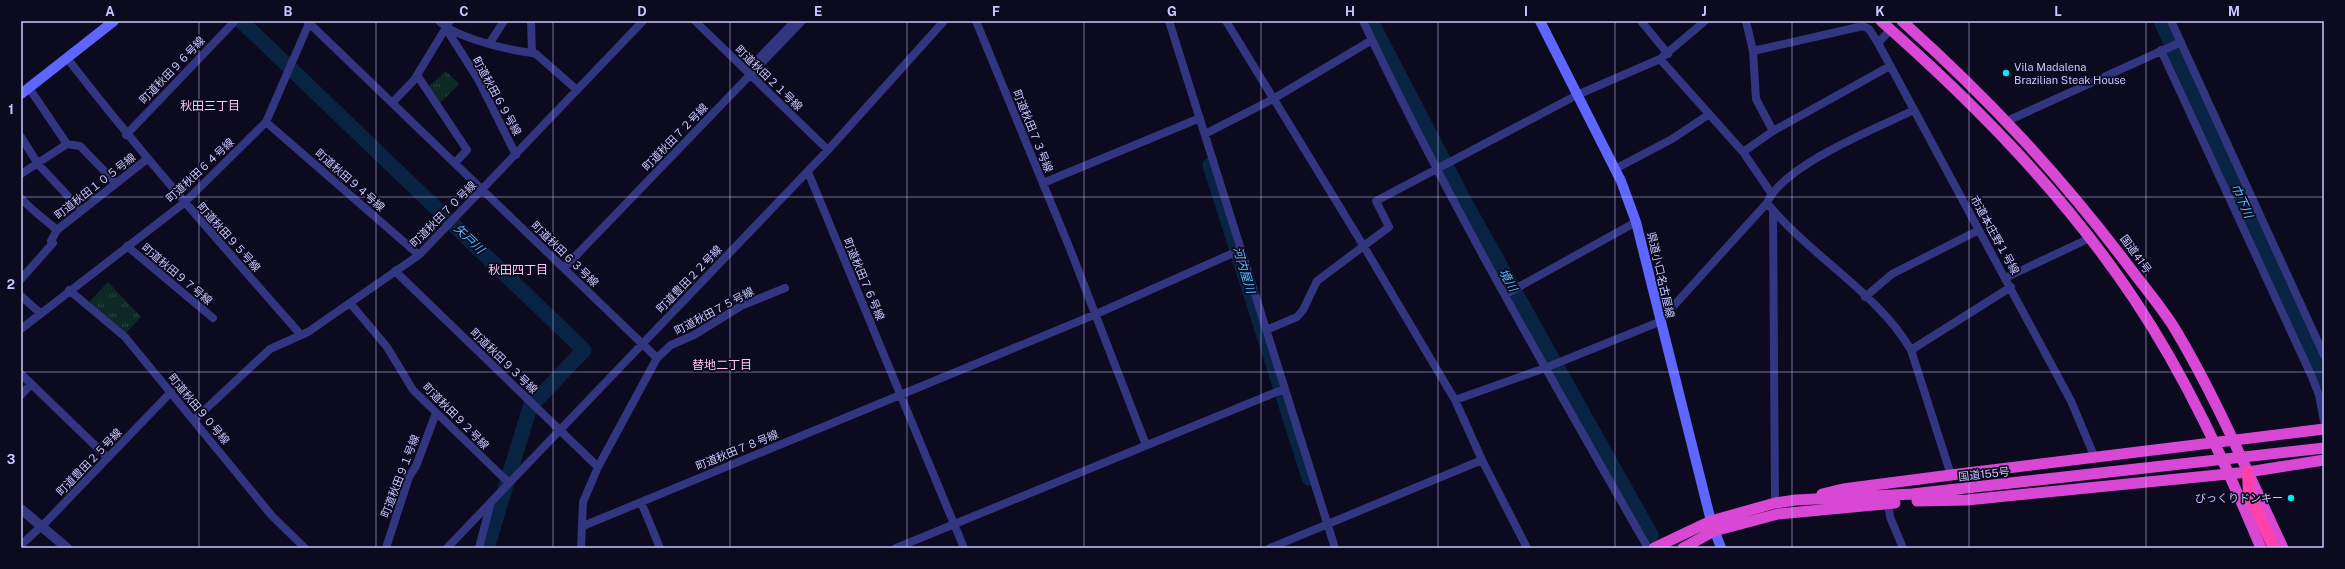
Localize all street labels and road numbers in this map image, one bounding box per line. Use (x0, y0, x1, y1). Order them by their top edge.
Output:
street label: 町道秋田９６号線 (137, 34, 207, 106)
street label: 町道秋田２１号線 (733, 43, 805, 113)
street label: 町道秋田６９号線 (470, 55, 524, 137)
street label: 町道秋田７３号線 (1011, 88, 1055, 174)
street label: 町道秋田７２号線 (640, 101, 710, 173)
street label: 町道秋田６４号線 (164, 136, 236, 204)
street label: 町道秋田９４号線 (313, 147, 387, 213)
street label: 町道秋田１０５号線 (52, 151, 138, 221)
street label: 町道秋田７０号線 (408, 179, 478, 249)
street label: 市道本庄野１号線 (1968, 194, 2022, 276)
street label: 町道秋田９５号線 (195, 200, 263, 274)
street label: 町道秋田６３号線 (529, 219, 601, 289)
street label: 県道小口名古屋線 (1645, 231, 1677, 319)
street label: 国道41号 (2118, 233, 2154, 275)
street label: 町道秋田７６号線 (841, 236, 887, 322)
street label: 町道秋田９７号線 (139, 241, 215, 307)
street label: 町道豊田２２号線 (654, 243, 724, 315)
street label: 町道秋田７５号線 (672, 285, 756, 337)
street label: 町道秋田９３号線 (468, 326, 540, 396)
street label: 町道秋田９０号線 (166, 371, 232, 447)
street label: 町道秋田９２号線 (421, 381, 491, 451)
street label: 町道豊田２５号線 (54, 426, 124, 498)
street label: 町道秋田７８号線 (694, 428, 780, 472)
street label: 町道秋田９１号線 (379, 433, 421, 519)
street label: 国道155号 (1958, 465, 2010, 483)

